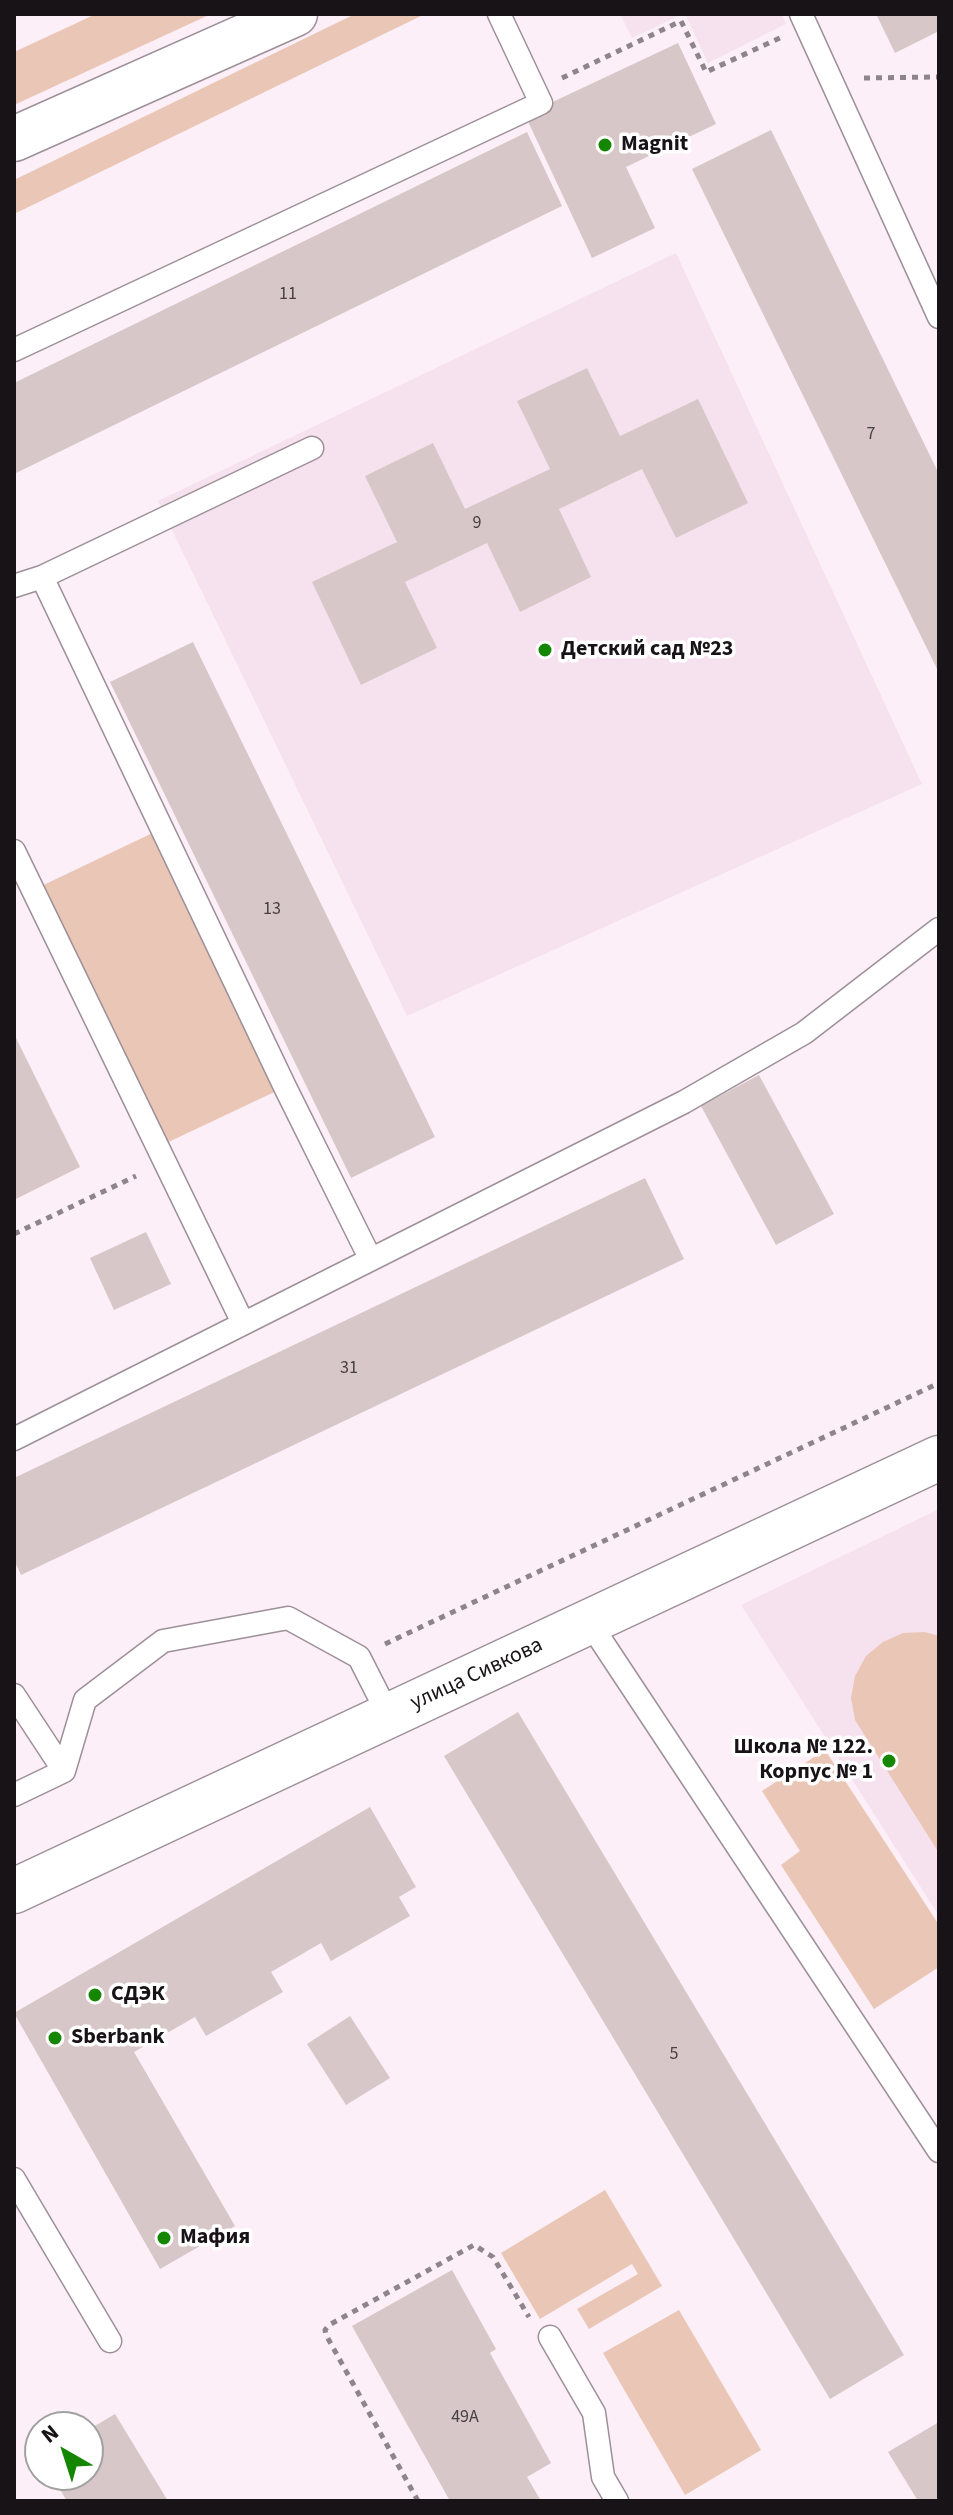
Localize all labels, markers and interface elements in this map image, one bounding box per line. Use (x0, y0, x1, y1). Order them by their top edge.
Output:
place label: Magnit (621, 132, 688, 158)
marker: Magnit (596, 136, 614, 154)
house number: 11 (279, 284, 297, 306)
house number: 7 (867, 424, 875, 446)
house number: 9 (473, 513, 481, 535)
place label: Детский сад №23 (561, 637, 733, 663)
marker: Детский сад №23 (536, 641, 554, 659)
house number: 13 (263, 899, 281, 921)
house number: 31 (340, 1358, 358, 1380)
street label: улица Сивкова (407, 1633, 547, 1717)
place label: Школа № 122. Корпус № 1 (733, 1735, 873, 1786)
marker: Школа № 122. Корпус № 1 (880, 1752, 898, 1770)
place label: СДЭК (111, 1982, 165, 2008)
marker: СДЭК (86, 1986, 104, 2004)
place label: Sberbank (71, 2025, 165, 2051)
marker: Sberbank (46, 2029, 64, 2047)
house number: 5 (670, 2044, 678, 2066)
place label: Мафия (180, 2225, 250, 2251)
marker: Мафия (155, 2229, 173, 2247)
house number: 49А (451, 2407, 479, 2429)
north arrow (24, 2411, 104, 2491)
text: N (34, 2417, 66, 2451)

